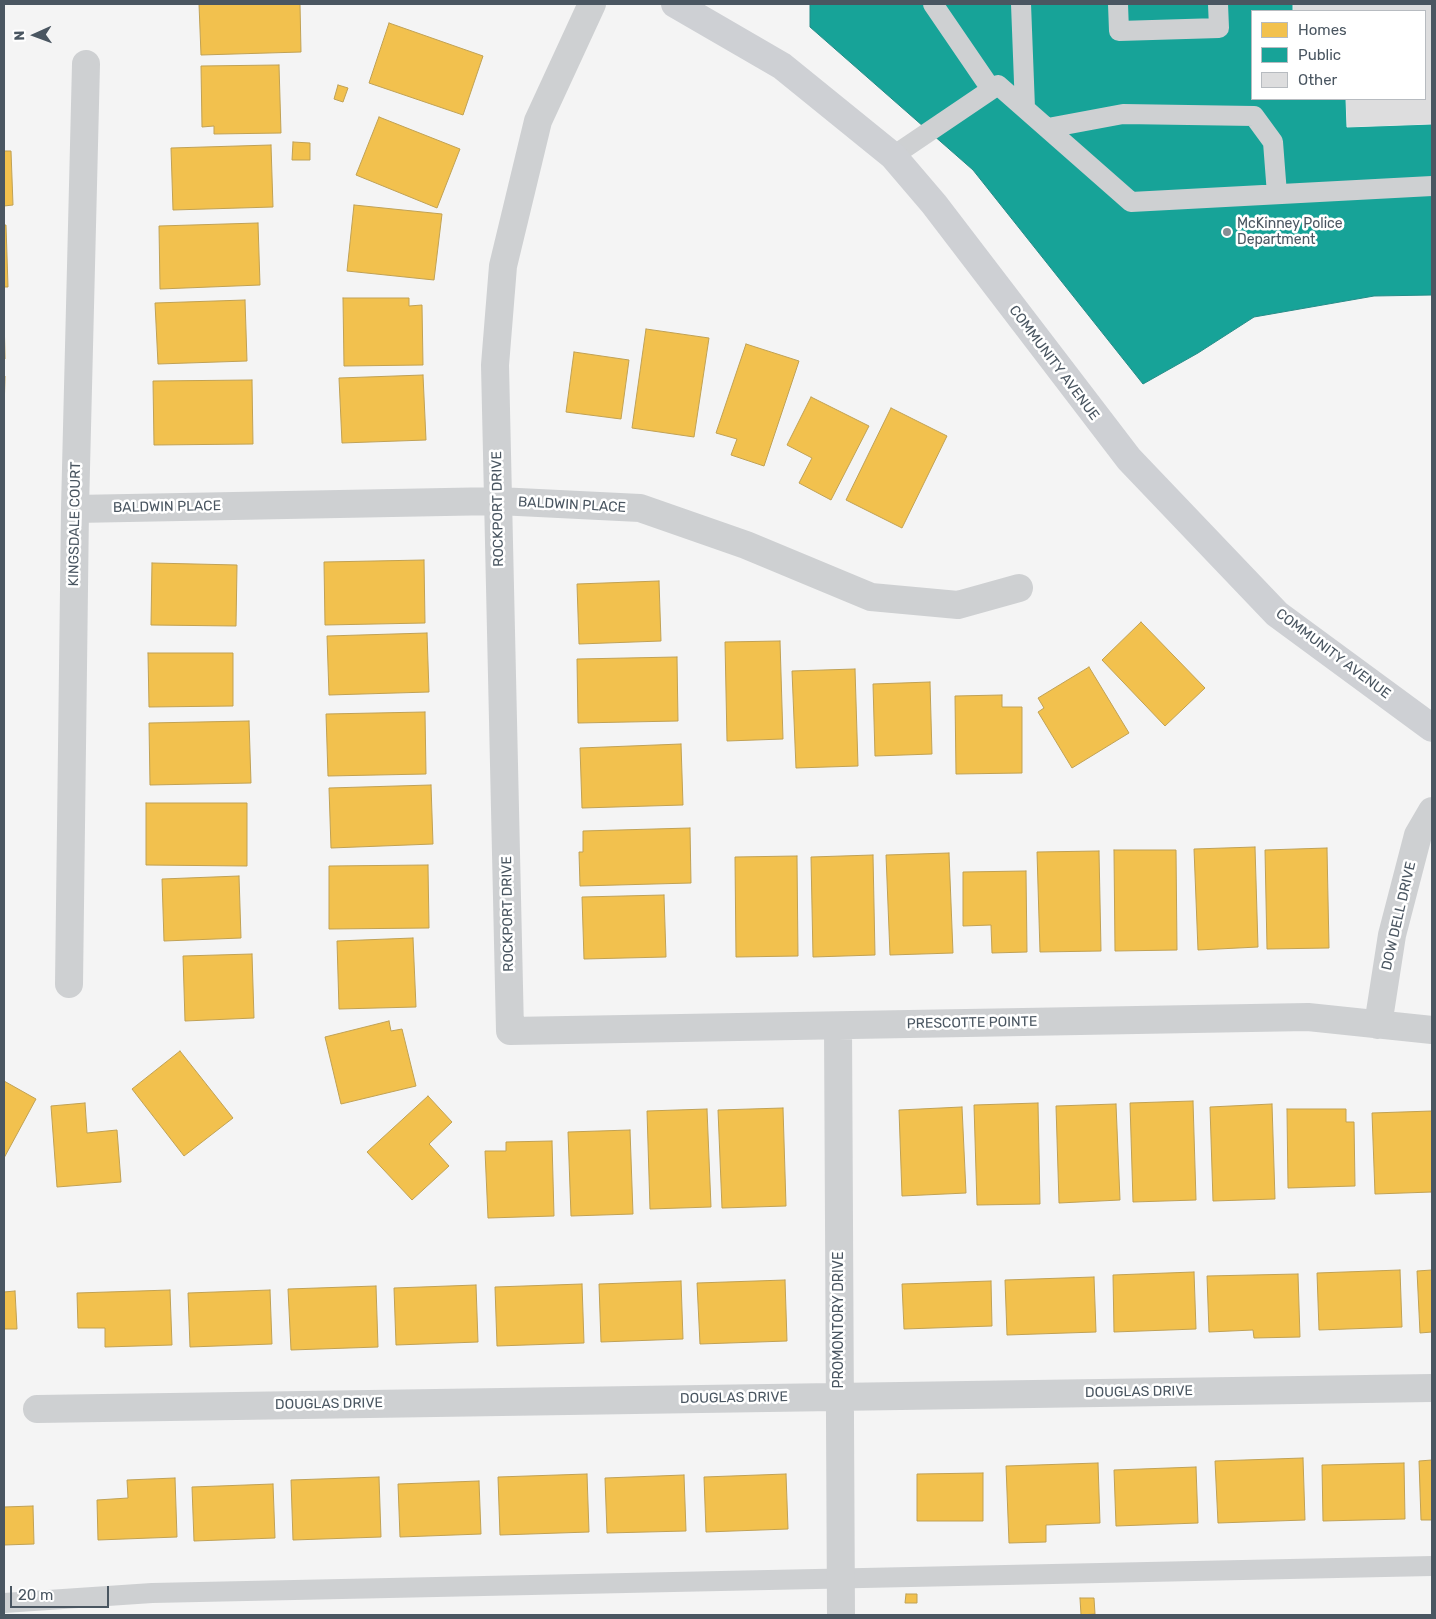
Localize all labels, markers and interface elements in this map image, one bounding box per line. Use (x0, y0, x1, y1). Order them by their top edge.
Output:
north arrow (10, 10, 60, 60)
legend (1251, 10, 1426, 100)
text: Homes (1298, 21, 1347, 39)
text: N (11, 30, 28, 41)
text: Public (1298, 46, 1341, 64)
text: Other (1298, 71, 1337, 89)
place label: McKinney Police Department (1237, 216, 1343, 248)
marker: McKinney Police Department (1221, 226, 1233, 238)
street label: COMMUNITY AVENUE (1005, 302, 1103, 424)
street label: ROCKPORT DRIVE (489, 451, 507, 567)
street label: KINGSDALE COURT (66, 462, 84, 586)
street label: BALDWIN PLACE (518, 494, 626, 516)
street label: BALDWIN PLACE (113, 498, 221, 516)
street label: COMMUNITY AVENUE (1272, 605, 1394, 703)
street label: ROCKPORT DRIVE (499, 856, 517, 972)
street label: DOW DELL DRIVE (1378, 860, 1420, 972)
street label: PRESCOTTE POINTE (907, 1013, 1037, 1033)
street label: PROMONTORY DRIVE (831, 1252, 847, 1388)
street label: DOUGLAS DRIVE (1085, 1383, 1193, 1401)
street label: DOUGLAS DRIVE (680, 1389, 788, 1407)
street label: DOUGLAS DRIVE (275, 1395, 383, 1413)
scale bar (12, 1576, 111, 1608)
text: 20 m (18, 1586, 53, 1604)

